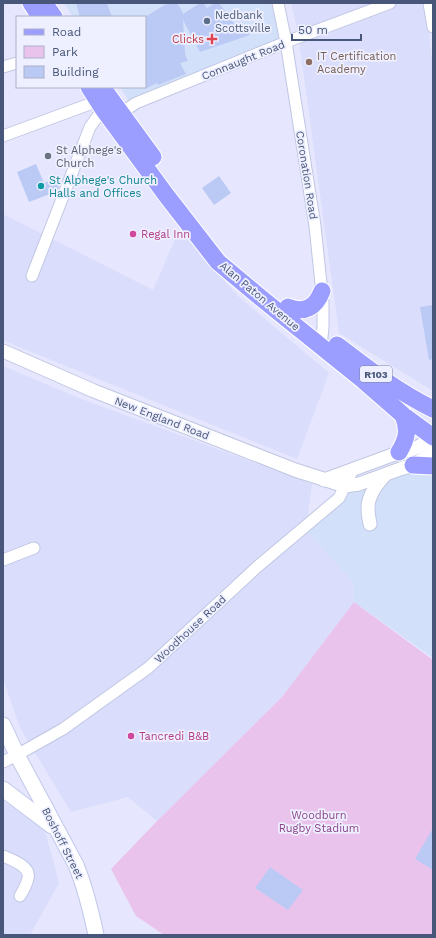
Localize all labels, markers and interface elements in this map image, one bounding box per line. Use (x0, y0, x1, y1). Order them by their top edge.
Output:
place label: Nedbank Scottsville (215, 9, 271, 35)
legend (16, 16, 146, 88)
marker: Nedbank Scottsville (202, 16, 212, 26)
scale bar (292, 16, 361, 42)
text: 50 m (298, 23, 328, 37)
text: Road (52, 25, 81, 39)
place label: Clicks (172, 33, 204, 46)
marker: Clicks (207, 34, 217, 44)
street label: Connaught Road (200, 38, 287, 83)
text: Park (52, 45, 78, 59)
place label: IT Certification Academy (317, 50, 396, 76)
marker: IT Certification Academy (304, 57, 314, 67)
text: Building (52, 65, 99, 79)
street label: Coronation Road (293, 130, 320, 220)
place label: St Alphege's Church (56, 144, 122, 170)
marker: St Alphege's Church (43, 151, 53, 161)
place label: St Alphege's Church Halls and Offices (49, 174, 157, 200)
marker: St Alphege's Church Halls and Offices (36, 181, 46, 191)
place label: Regal Inn (141, 228, 190, 241)
marker: Regal Inn (128, 229, 138, 239)
street label: Alan Paton Avenue (217, 259, 302, 334)
road number: R103 (360, 366, 392, 382)
street label: New England Road (113, 394, 211, 443)
street label: Woodhouse Road (152, 593, 229, 666)
place label: Tancredi B&B (139, 730, 209, 743)
marker: Tancredi B&B (126, 731, 136, 741)
street label: Boshoff Street (39, 806, 86, 881)
park label: Woodburn Rugby Stadium (279, 809, 359, 835)

